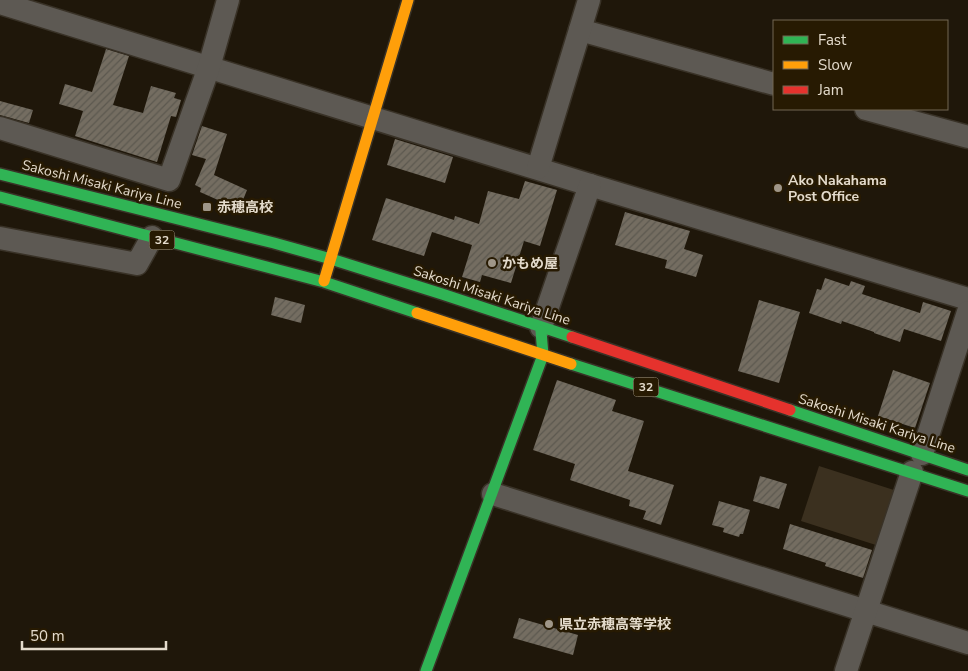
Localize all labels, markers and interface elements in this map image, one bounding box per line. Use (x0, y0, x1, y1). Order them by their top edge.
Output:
legend (773, 20, 948, 110)
text: Fast (818, 30, 847, 50)
text: Slow (818, 55, 853, 75)
text: Jam (817, 80, 844, 100)
street label: Sakoshi Misaki Kariya Line (20, 155, 184, 214)
place label: Ako Nakahama Post Office (788, 171, 887, 206)
marker: Ako Nakahama Post Office (772, 182, 784, 194)
place label: 赤穂高校 (217, 198, 273, 217)
marker: 赤穂高校 (201, 201, 213, 213)
road number: 32 (150, 230, 174, 250)
place label: かもめ屋 (502, 254, 558, 273)
marker: かもめ屋 (486, 257, 498, 269)
street label: Sakoshi Misaki Kariya Line (411, 261, 573, 330)
road number: 32 (634, 378, 658, 397)
street label: Sakoshi Misaki Kariya Line (796, 389, 958, 458)
place label: 県立赤穂高等学校 (559, 615, 671, 634)
scale bar (22, 618, 166, 650)
marker: 県立赤穂高等学校 (543, 618, 555, 630)
text: 50 m (30, 626, 65, 646)

